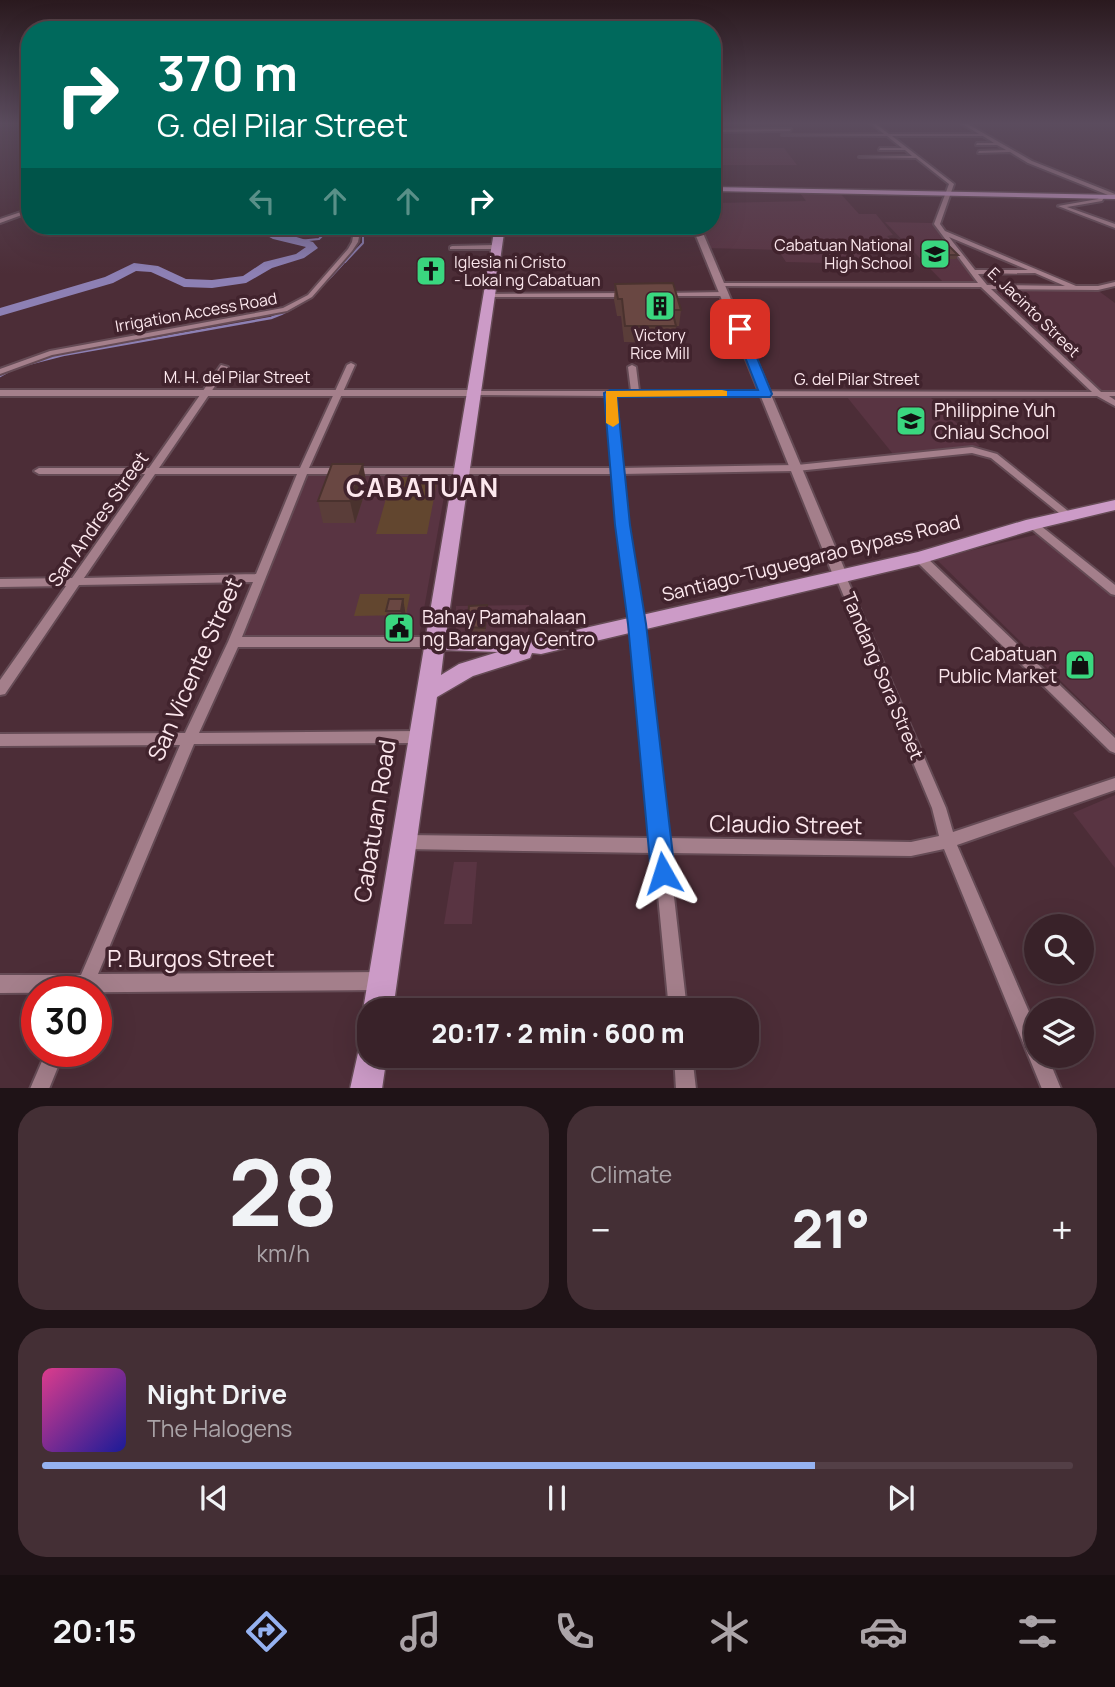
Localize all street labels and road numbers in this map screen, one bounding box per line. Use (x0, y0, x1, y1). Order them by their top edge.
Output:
street label: E. Jacinto Street (983, 262, 1085, 362)
street label: Irrigation Access Road (113, 287, 279, 337)
street label: M. H. del Pilar Street (164, 366, 310, 388)
street label: G. del Pilar Street (794, 368, 920, 390)
street label: San Andres Street (42, 446, 154, 592)
street label: Santiago-Tuguegarao Bypass Road (659, 508, 963, 608)
street label: San Vicente Street (139, 572, 249, 766)
street label: Tandang Sora Street (836, 588, 930, 764)
street label: Cabatuan Road (345, 737, 403, 905)
street label: Claudio Street (709, 807, 863, 841)
street label: P. Burgos Street (107, 942, 275, 974)

